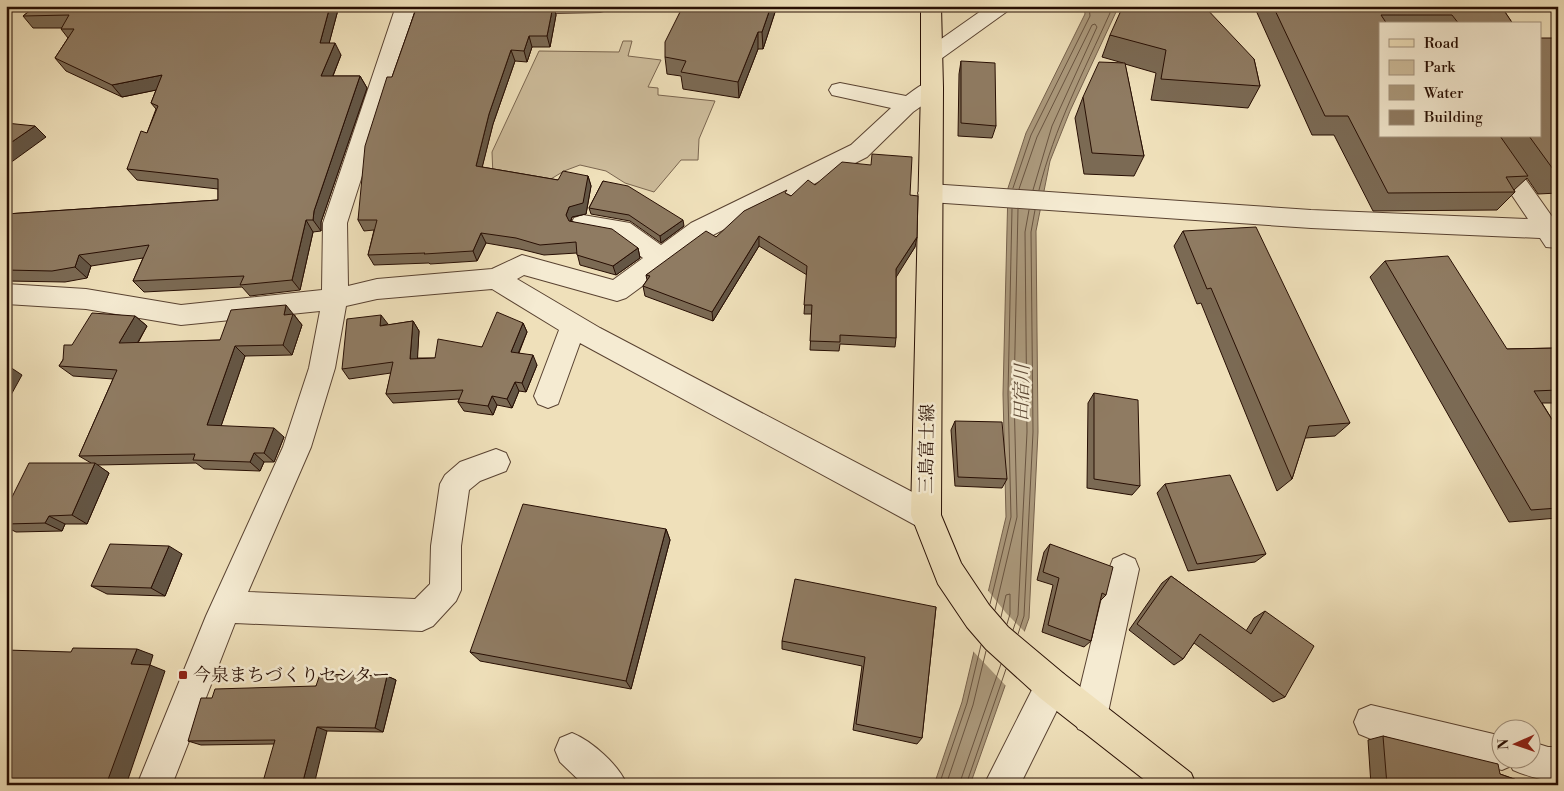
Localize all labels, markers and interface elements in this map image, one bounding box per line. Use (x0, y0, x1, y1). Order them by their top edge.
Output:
legend (1379, 22, 1542, 138)
text: Road (1424, 34, 1459, 53)
text: Park (1424, 58, 1456, 77)
text: Water (1423, 84, 1464, 103)
text: Building (1423, 108, 1483, 127)
water label: 田宿川 (1010, 362, 1035, 422)
street label: 三島富士線 (915, 404, 939, 494)
place label: 今泉まちづくりセンター (193, 664, 390, 687)
marker: 今泉まちづくりセンター (177, 669, 189, 681)
north arrow (1492, 718, 1542, 768)
text: N (1495, 739, 1513, 750)

